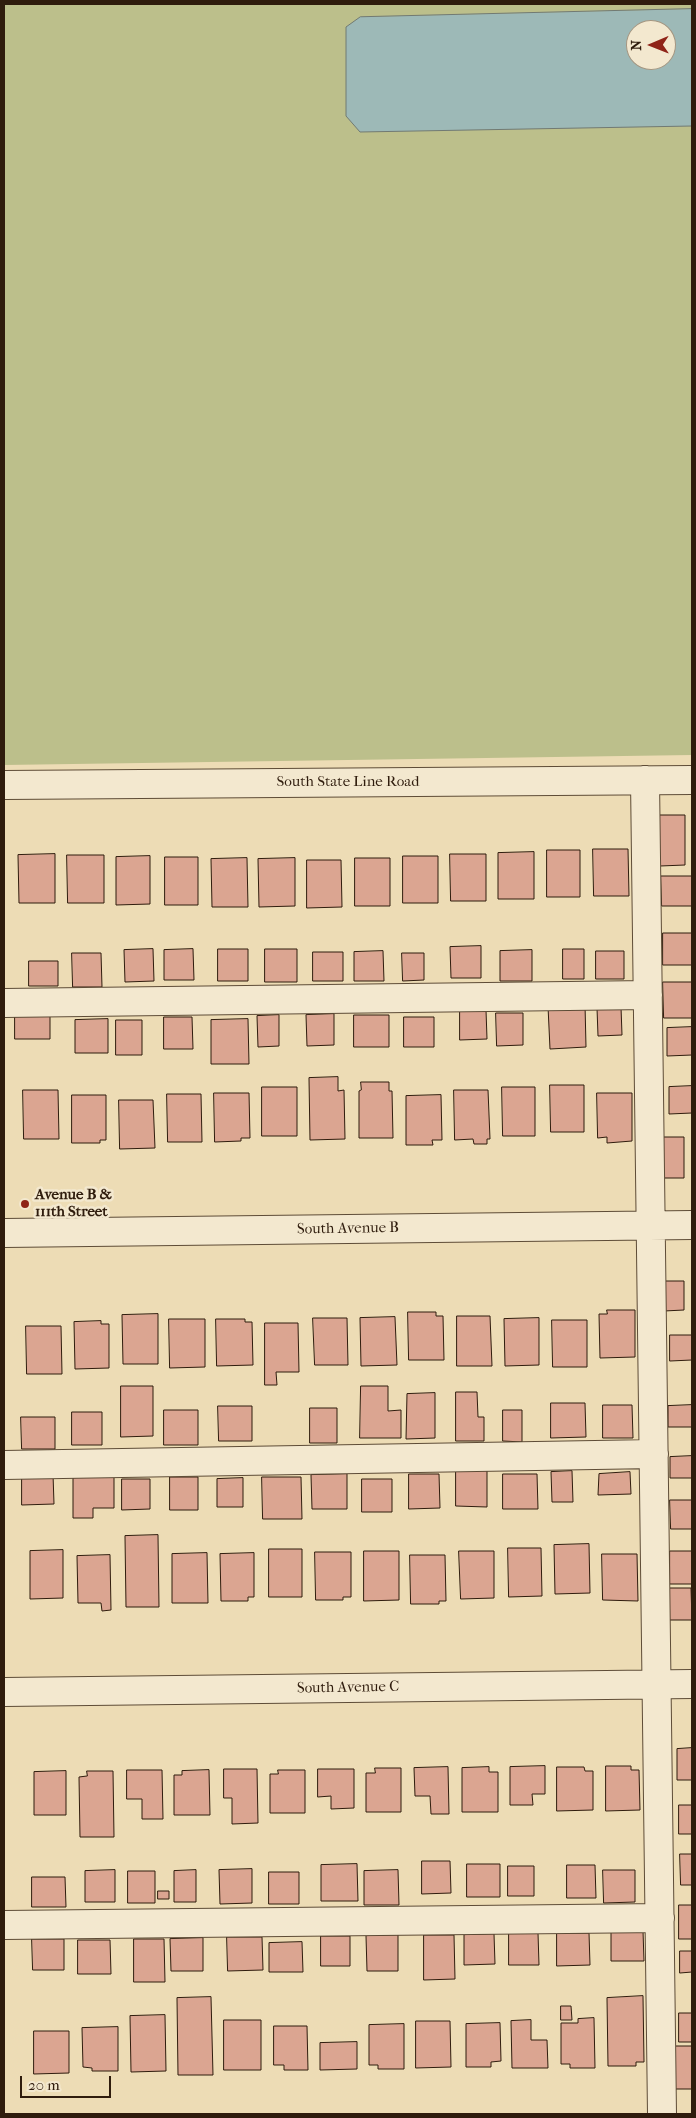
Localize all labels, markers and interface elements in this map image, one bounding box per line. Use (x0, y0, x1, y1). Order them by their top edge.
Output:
north arrow (626, 20, 676, 70)
text: N (628, 40, 645, 51)
street label: South State Line Road (277, 773, 419, 791)
place label: Avenue B & 111th Street (35, 1186, 112, 1221)
marker: Avenue B & 111th Street (19, 1198, 31, 1210)
street label: South Avenue B (297, 1219, 399, 1239)
street label: South Avenue C (297, 1678, 399, 1698)
scale bar (22, 2066, 114, 2098)
text: 20 m (28, 2076, 60, 2094)

